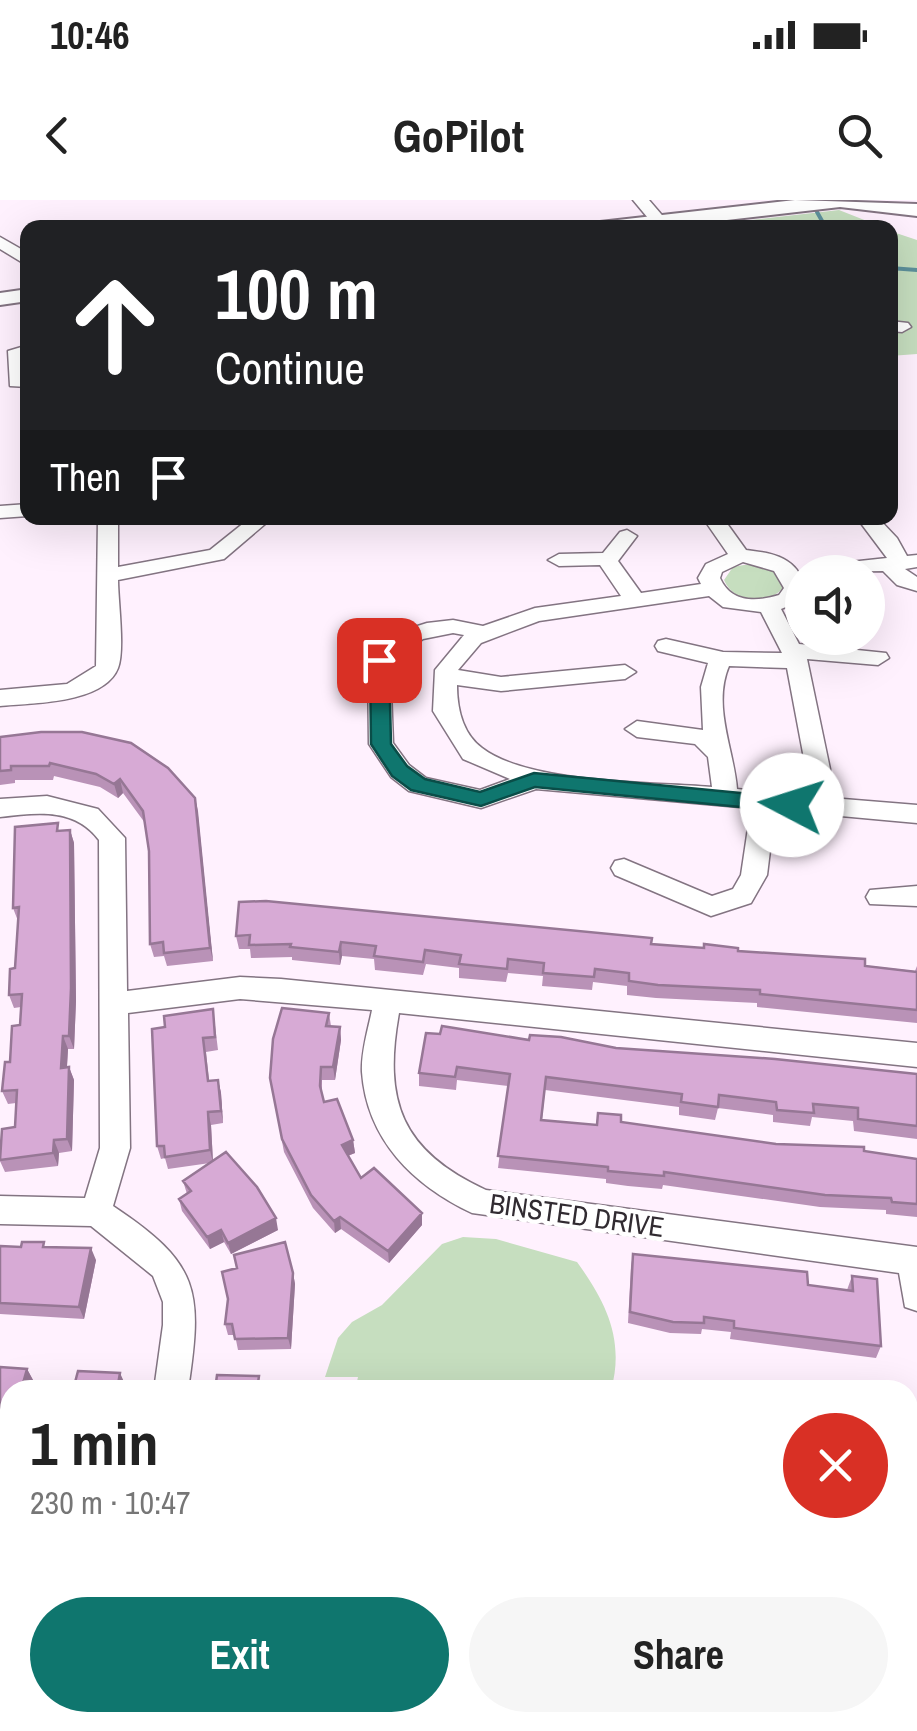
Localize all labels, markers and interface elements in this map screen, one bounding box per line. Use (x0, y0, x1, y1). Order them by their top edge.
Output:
text: 10:46 (50, 10, 130, 61)
text: GoPilot (393, 105, 524, 166)
icon: back (30, 108, 85, 163)
icon: search (832, 108, 887, 163)
text: 100 m (215, 247, 378, 341)
icon: ahead (50, 260, 180, 390)
text: Continue (215, 337, 365, 398)
icon: arrive (141, 450, 196, 505)
text: Then (50, 452, 121, 503)
map controls (785, 555, 885, 655)
button: sound (785, 555, 885, 655)
pin (337, 618, 422, 703)
icon: arrive (352, 633, 407, 688)
position arrow (740, 753, 844, 857)
street label: BINSTED DRIVE (487, 1184, 667, 1246)
text: 1 min (30, 1403, 159, 1484)
button: close (783, 1413, 888, 1518)
text: 230 m · 10:47 (30, 1481, 190, 1524)
button: Exit (30, 1597, 449, 1712)
button: Share (469, 1597, 888, 1712)

